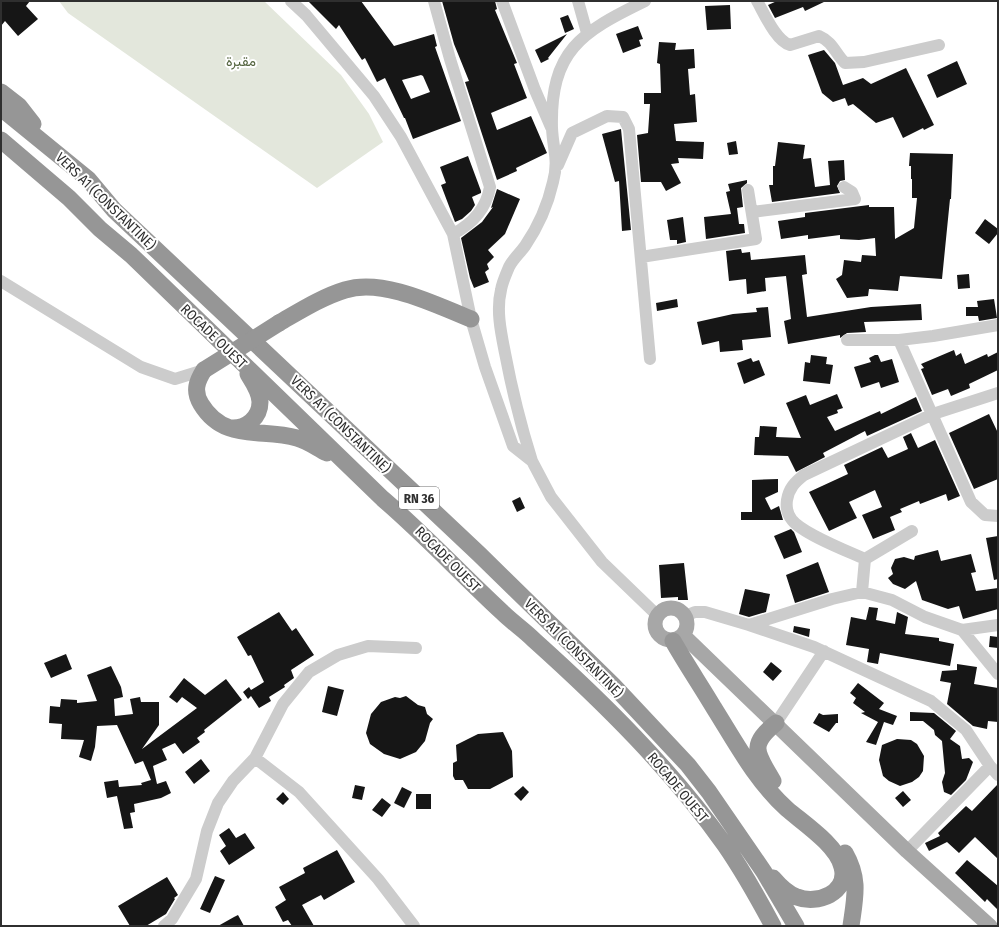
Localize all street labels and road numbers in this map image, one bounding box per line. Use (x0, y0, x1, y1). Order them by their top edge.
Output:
street label: VERS A1 (CONSTANTINE) (52, 149, 159, 254)
street label: ROCADE OUEST (177, 301, 251, 372)
street label: VERS A1 (CONSTANTINE) (287, 372, 394, 477)
road number: RN 36 (399, 487, 439, 509)
street label: ROCADE OUEST (411, 523, 484, 596)
street label: VERS A1 (CONSTANTINE) (521, 595, 627, 701)
street label: ROCADE OUEST (644, 749, 712, 826)

